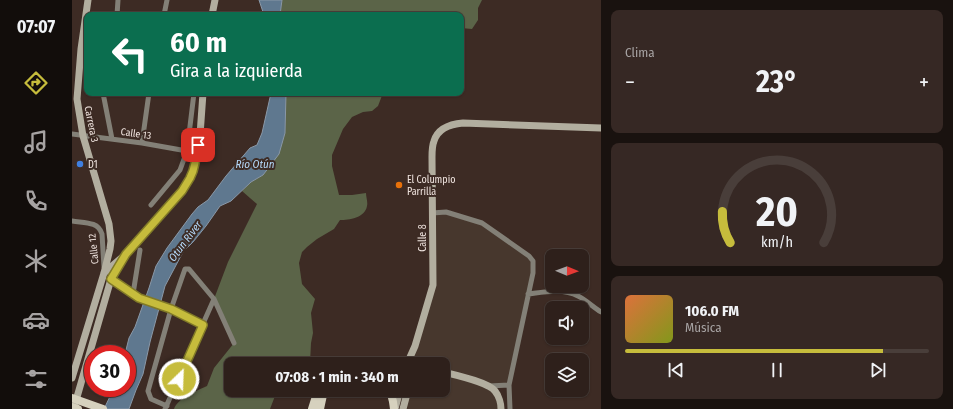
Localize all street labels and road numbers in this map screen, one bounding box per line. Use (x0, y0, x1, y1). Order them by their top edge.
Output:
street label: Carrera 3 (82, 105, 100, 144)
street label: Calle 13 (120, 126, 152, 142)
street label: Calle 8 (417, 224, 429, 252)
street label: Calle 12 (86, 232, 102, 265)

